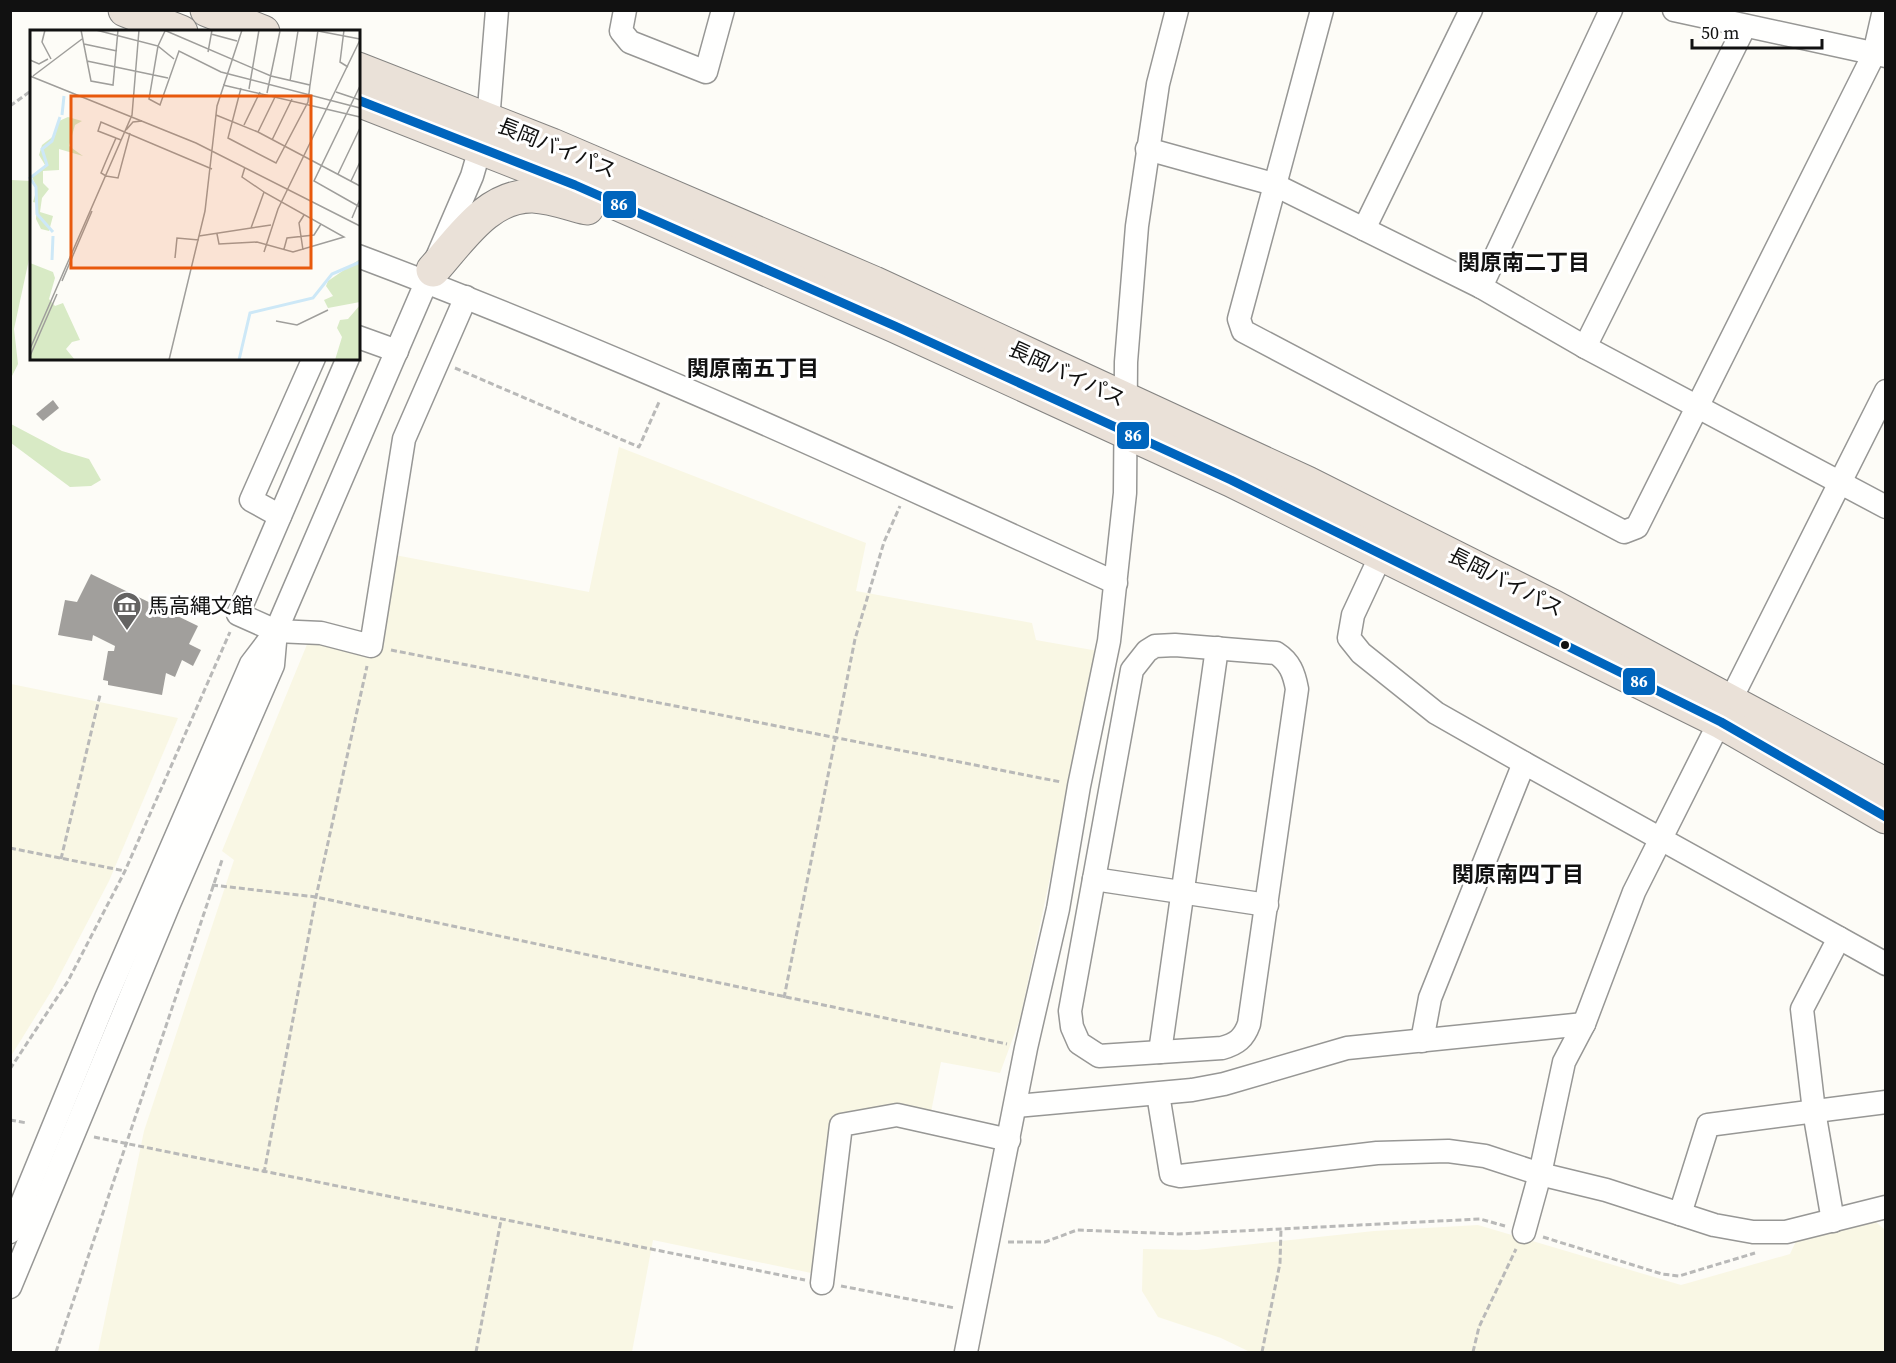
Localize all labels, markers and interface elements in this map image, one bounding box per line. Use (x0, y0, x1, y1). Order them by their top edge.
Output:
scale bar (1692, 12, 1822, 50)
text: 50 m (1701, 20, 1739, 45)
inset map (30, 30, 360, 360)
street label: 長岡バイパス (494, 111, 621, 185)
line badge: 86 (602, 190, 637, 219)
text: 86 (610, 193, 628, 215)
district label: 関原南二丁目 (1458, 247, 1590, 277)
street label: 長岡バイパス (1004, 334, 1130, 413)
district label: 関原南五丁目 (687, 353, 819, 383)
line badge: 86 (1116, 421, 1150, 450)
text: 86 (1124, 424, 1142, 446)
street label: 長岡バイパス (1444, 540, 1569, 623)
museum icon: 馬高縄文館 (111, 590, 143, 632)
place label: 馬高縄文館 (148, 591, 253, 620)
unlabelled marker (1559, 639, 1571, 651)
line badge: 86 (1622, 667, 1656, 696)
text: 86 (1630, 670, 1648, 692)
district label: 関原南四丁目 (1452, 859, 1584, 889)

